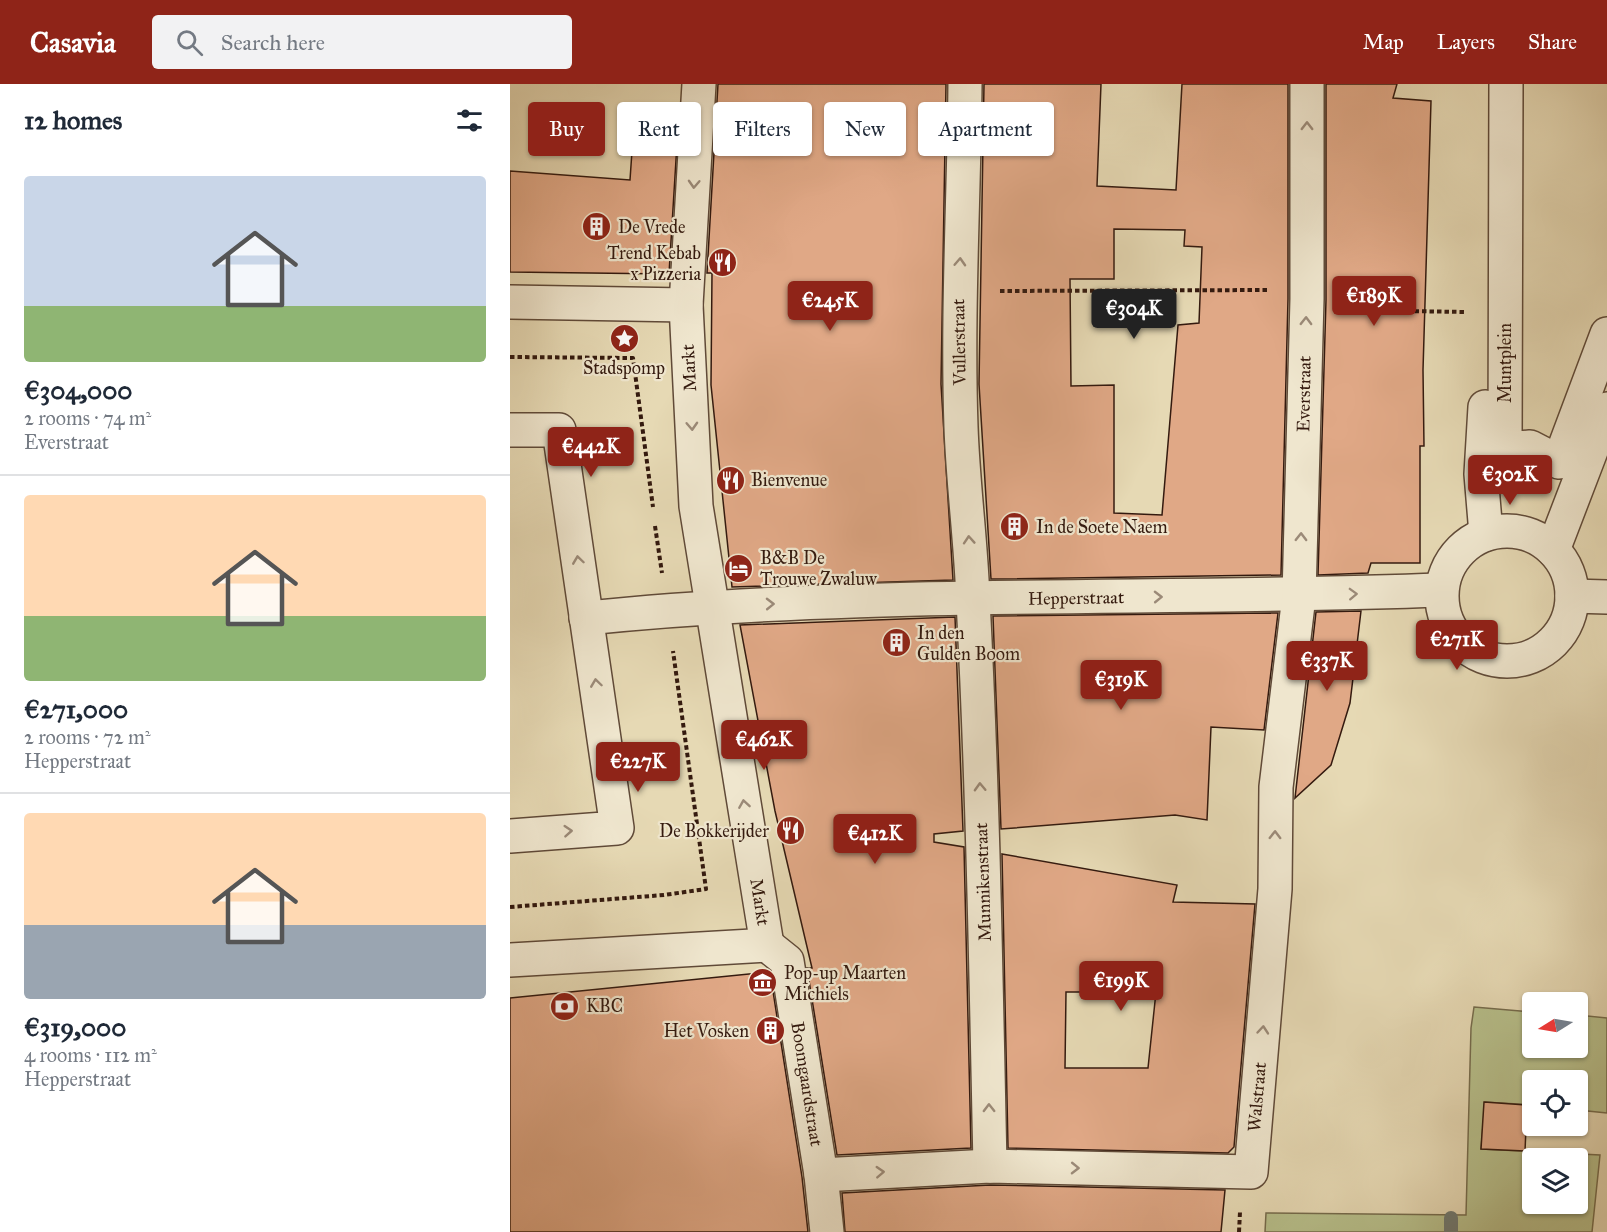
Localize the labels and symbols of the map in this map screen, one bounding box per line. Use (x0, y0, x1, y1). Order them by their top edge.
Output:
one-way arrow (1301, 122, 1313, 131)
one-way arrow (687, 180, 700, 189)
building icon: De Vrede (581, 211, 613, 243)
place label: De Vrede (618, 216, 685, 238)
place label: Trend Kebab x Pizzeria (607, 242, 701, 285)
restaurant icon: Trend Kebab x Pizzeria (706, 247, 738, 279)
one-way arrow (953, 257, 966, 266)
pin: €189K (1332, 276, 1416, 327)
pin: €245K (788, 281, 872, 332)
pin: €304K (1092, 289, 1176, 340)
street label: Vullerstraat (947, 298, 971, 387)
one-way arrow (1300, 317, 1313, 326)
place icon: Stadspomp (608, 323, 640, 355)
street label: Muntplein (1494, 323, 1516, 403)
street label: Markt (677, 343, 701, 392)
street label: Everstraat (1292, 355, 1316, 432)
place label: Stadspomp (583, 357, 665, 379)
one-way arrow (686, 422, 699, 431)
pin: €442K (549, 427, 633, 478)
pin: €302K (1468, 455, 1552, 506)
restaurant icon: Bienvenue (714, 464, 746, 496)
place label: Bienvenue (751, 469, 827, 491)
building icon: In de Soete Naem (999, 511, 1031, 543)
place label: In de Soete Naem (1036, 516, 1168, 538)
one-way arrow (1294, 533, 1307, 542)
one-way arrow (963, 536, 976, 545)
place label: B&B De Trouwe Zwaluw (760, 547, 877, 590)
hotel icon: B&B De Trouwe Zwaluw (723, 552, 755, 584)
one-way arrow (572, 555, 584, 564)
street label: Hepperstraat (1028, 586, 1125, 610)
one-way arrow (1348, 587, 1357, 600)
one-way arrow (1153, 591, 1162, 603)
one-way arrow (765, 598, 774, 610)
pin: €271K (1415, 620, 1499, 671)
place label: In den Gulden Boom (917, 622, 1020, 665)
building icon: In den Gulden Boom (880, 627, 912, 659)
pin: €337K (1285, 641, 1369, 692)
pin: €319K (1079, 660, 1163, 711)
one-way arrow (590, 679, 602, 688)
pin: €462K (722, 720, 806, 771)
pin: €227K (596, 742, 680, 793)
one-way arrow (974, 782, 987, 791)
one-way arrow (738, 799, 750, 809)
pin: €412K (833, 814, 917, 865)
restaurant icon: De Bokkerijder (774, 815, 806, 847)
place label: De Bokkerijder (659, 820, 769, 842)
street label: Munnikenstraat (970, 821, 996, 942)
one-way arrow (564, 825, 573, 838)
one-way arrow (1269, 831, 1282, 840)
street label: Markt (745, 877, 775, 928)
pin: €199K (1079, 961, 1163, 1012)
place label: Pop-up Maarten Michiels (784, 962, 906, 1005)
museum icon: Pop-up Maarten Michiels (747, 967, 779, 999)
bank icon: KBC (549, 990, 581, 1022)
north arrow (1522, 992, 1588, 1058)
place label: KBC (586, 995, 623, 1017)
building icon: Het Vosken (754, 1015, 786, 1047)
place label: Het Vosken (663, 1020, 749, 1042)
street label: Boomgaardstraat (785, 1020, 828, 1149)
one-way arrow (1256, 1025, 1269, 1034)
street label: Walstraat (1243, 1061, 1271, 1133)
one-way arrow (983, 1103, 995, 1112)
one-way arrow (1070, 1162, 1079, 1174)
one-way arrow (875, 1166, 884, 1179)

